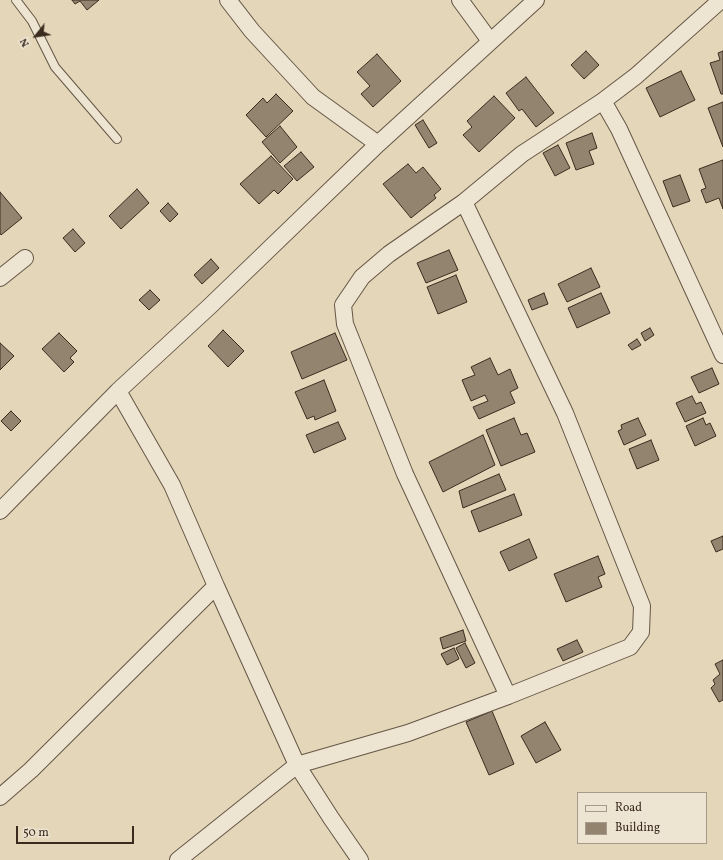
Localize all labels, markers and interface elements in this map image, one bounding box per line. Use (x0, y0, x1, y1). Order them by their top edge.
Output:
north arrow (16, 16, 56, 56)
text: N (17, 35, 34, 49)
legend (577, 792, 707, 844)
text: Road (615, 800, 642, 816)
scale bar (18, 818, 136, 844)
text: Building (615, 820, 660, 836)
text: 50 m (23, 825, 49, 841)

